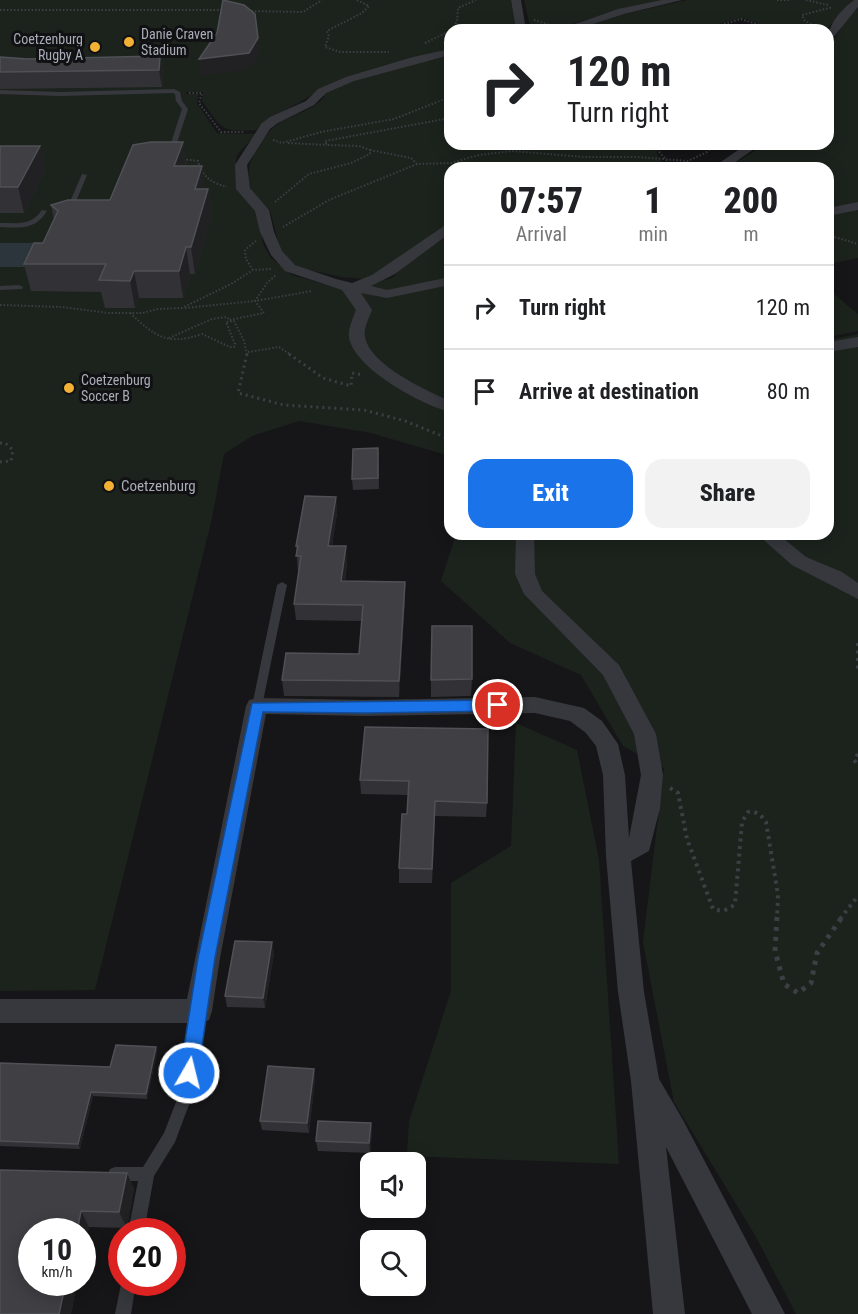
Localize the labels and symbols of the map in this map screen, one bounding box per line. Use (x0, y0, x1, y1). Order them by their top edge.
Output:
place label: Danie Craven Stadium (141, 26, 213, 58)
place label: Coetzenburg Rugby A (13, 31, 83, 63)
marker: Danie Craven Stadium (122, 35, 136, 49)
marker: Coetzenburg Rugby A (88, 40, 102, 54)
place label: Coetzenburg Soccer B (81, 372, 151, 404)
marker: Coetzenburg Soccer B (62, 381, 76, 395)
place label: Coetzenburg (121, 477, 196, 495)
marker: Coetzenburg (102, 479, 116, 493)
pin (472, 679, 523, 730)
position arrow (157, 1041, 221, 1105)
speed limit sign: 20 (108, 1218, 186, 1296)

